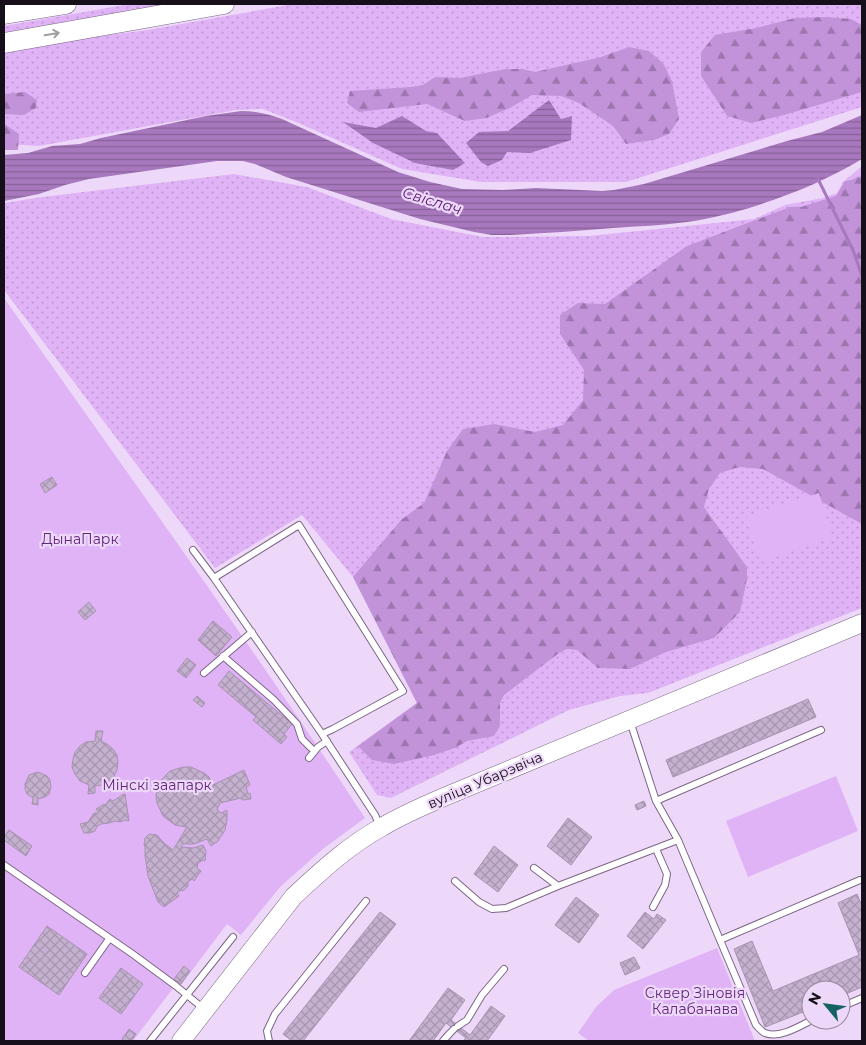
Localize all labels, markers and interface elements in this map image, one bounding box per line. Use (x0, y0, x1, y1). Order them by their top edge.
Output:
one-way arrow (43, 29, 59, 39)
water label: Свіслач (400, 182, 464, 219)
park label: ДынаПарк (41, 530, 119, 548)
street label: вуліца Убарэвіча (425, 748, 545, 812)
park label: Мінскі заапарк (102, 776, 212, 794)
north arrow (801, 980, 851, 1030)
park label: Сквер Зіновія Калабанава (645, 984, 745, 1018)
text: N (804, 989, 825, 1008)

